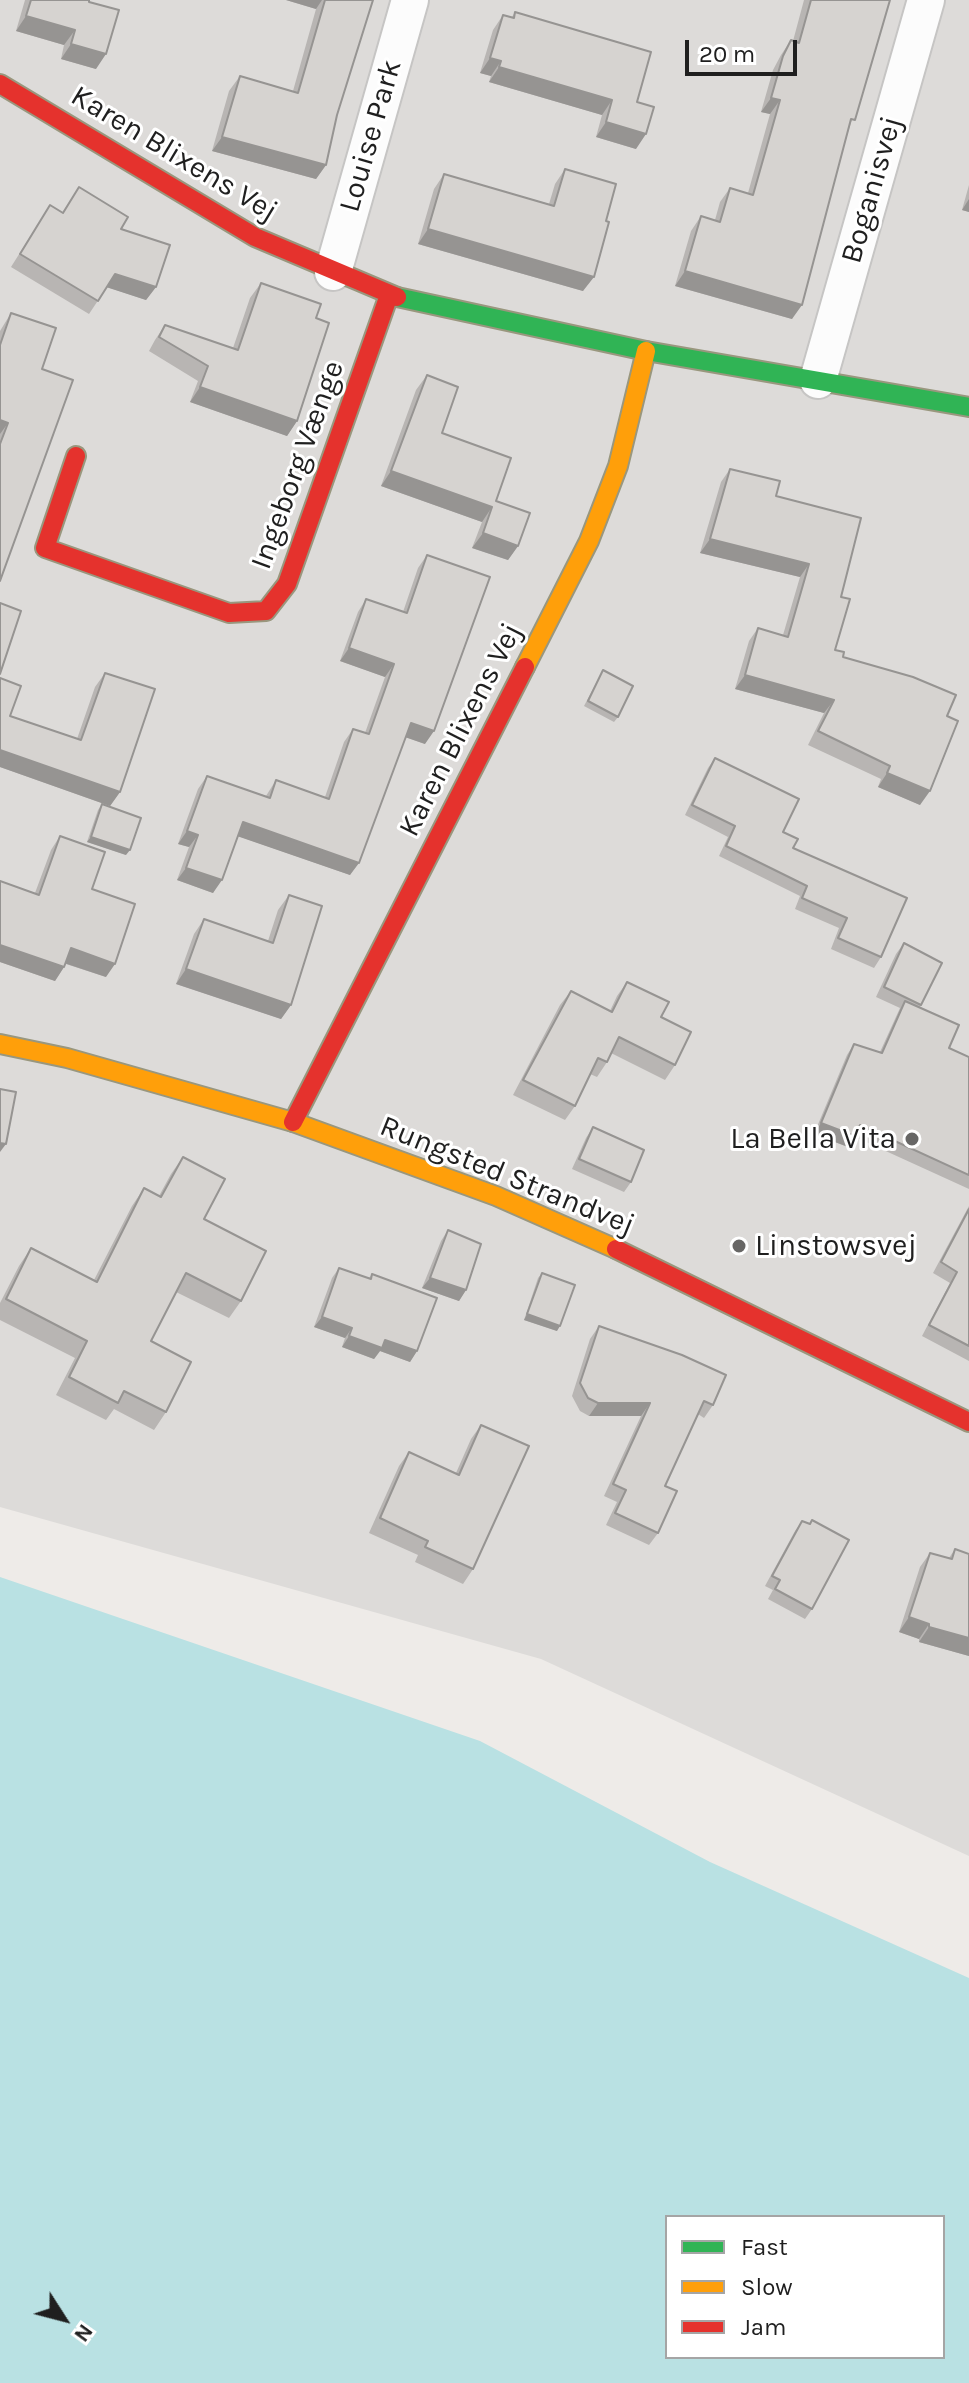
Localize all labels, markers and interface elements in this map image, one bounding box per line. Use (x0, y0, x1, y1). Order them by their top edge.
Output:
scale bar (689, 24, 801, 74)
text: 20 m (699, 40, 755, 68)
street label: Louise Park (332, 56, 410, 216)
street label: Karen Blixens Vej (64, 78, 284, 230)
street label: Boganisvej (834, 112, 910, 268)
street label: Ingeborg Vænge (244, 356, 352, 574)
street label: Karen Blixens Vej (392, 617, 530, 843)
street label: Rungsted Strandvej (374, 1108, 640, 1244)
place label: La Bella Vita (730, 1121, 896, 1157)
marker: La Bella Vita (903, 1130, 921, 1148)
place label: Linstowsvej (755, 1228, 917, 1264)
marker: Linstowsvej (730, 1237, 748, 1255)
legend (665, 2215, 945, 2359)
text: Fast (741, 2233, 788, 2261)
text: Slow (741, 2273, 793, 2301)
north arrow (24, 2279, 104, 2359)
text: Jam (741, 2313, 786, 2341)
text: N (68, 2319, 99, 2347)

